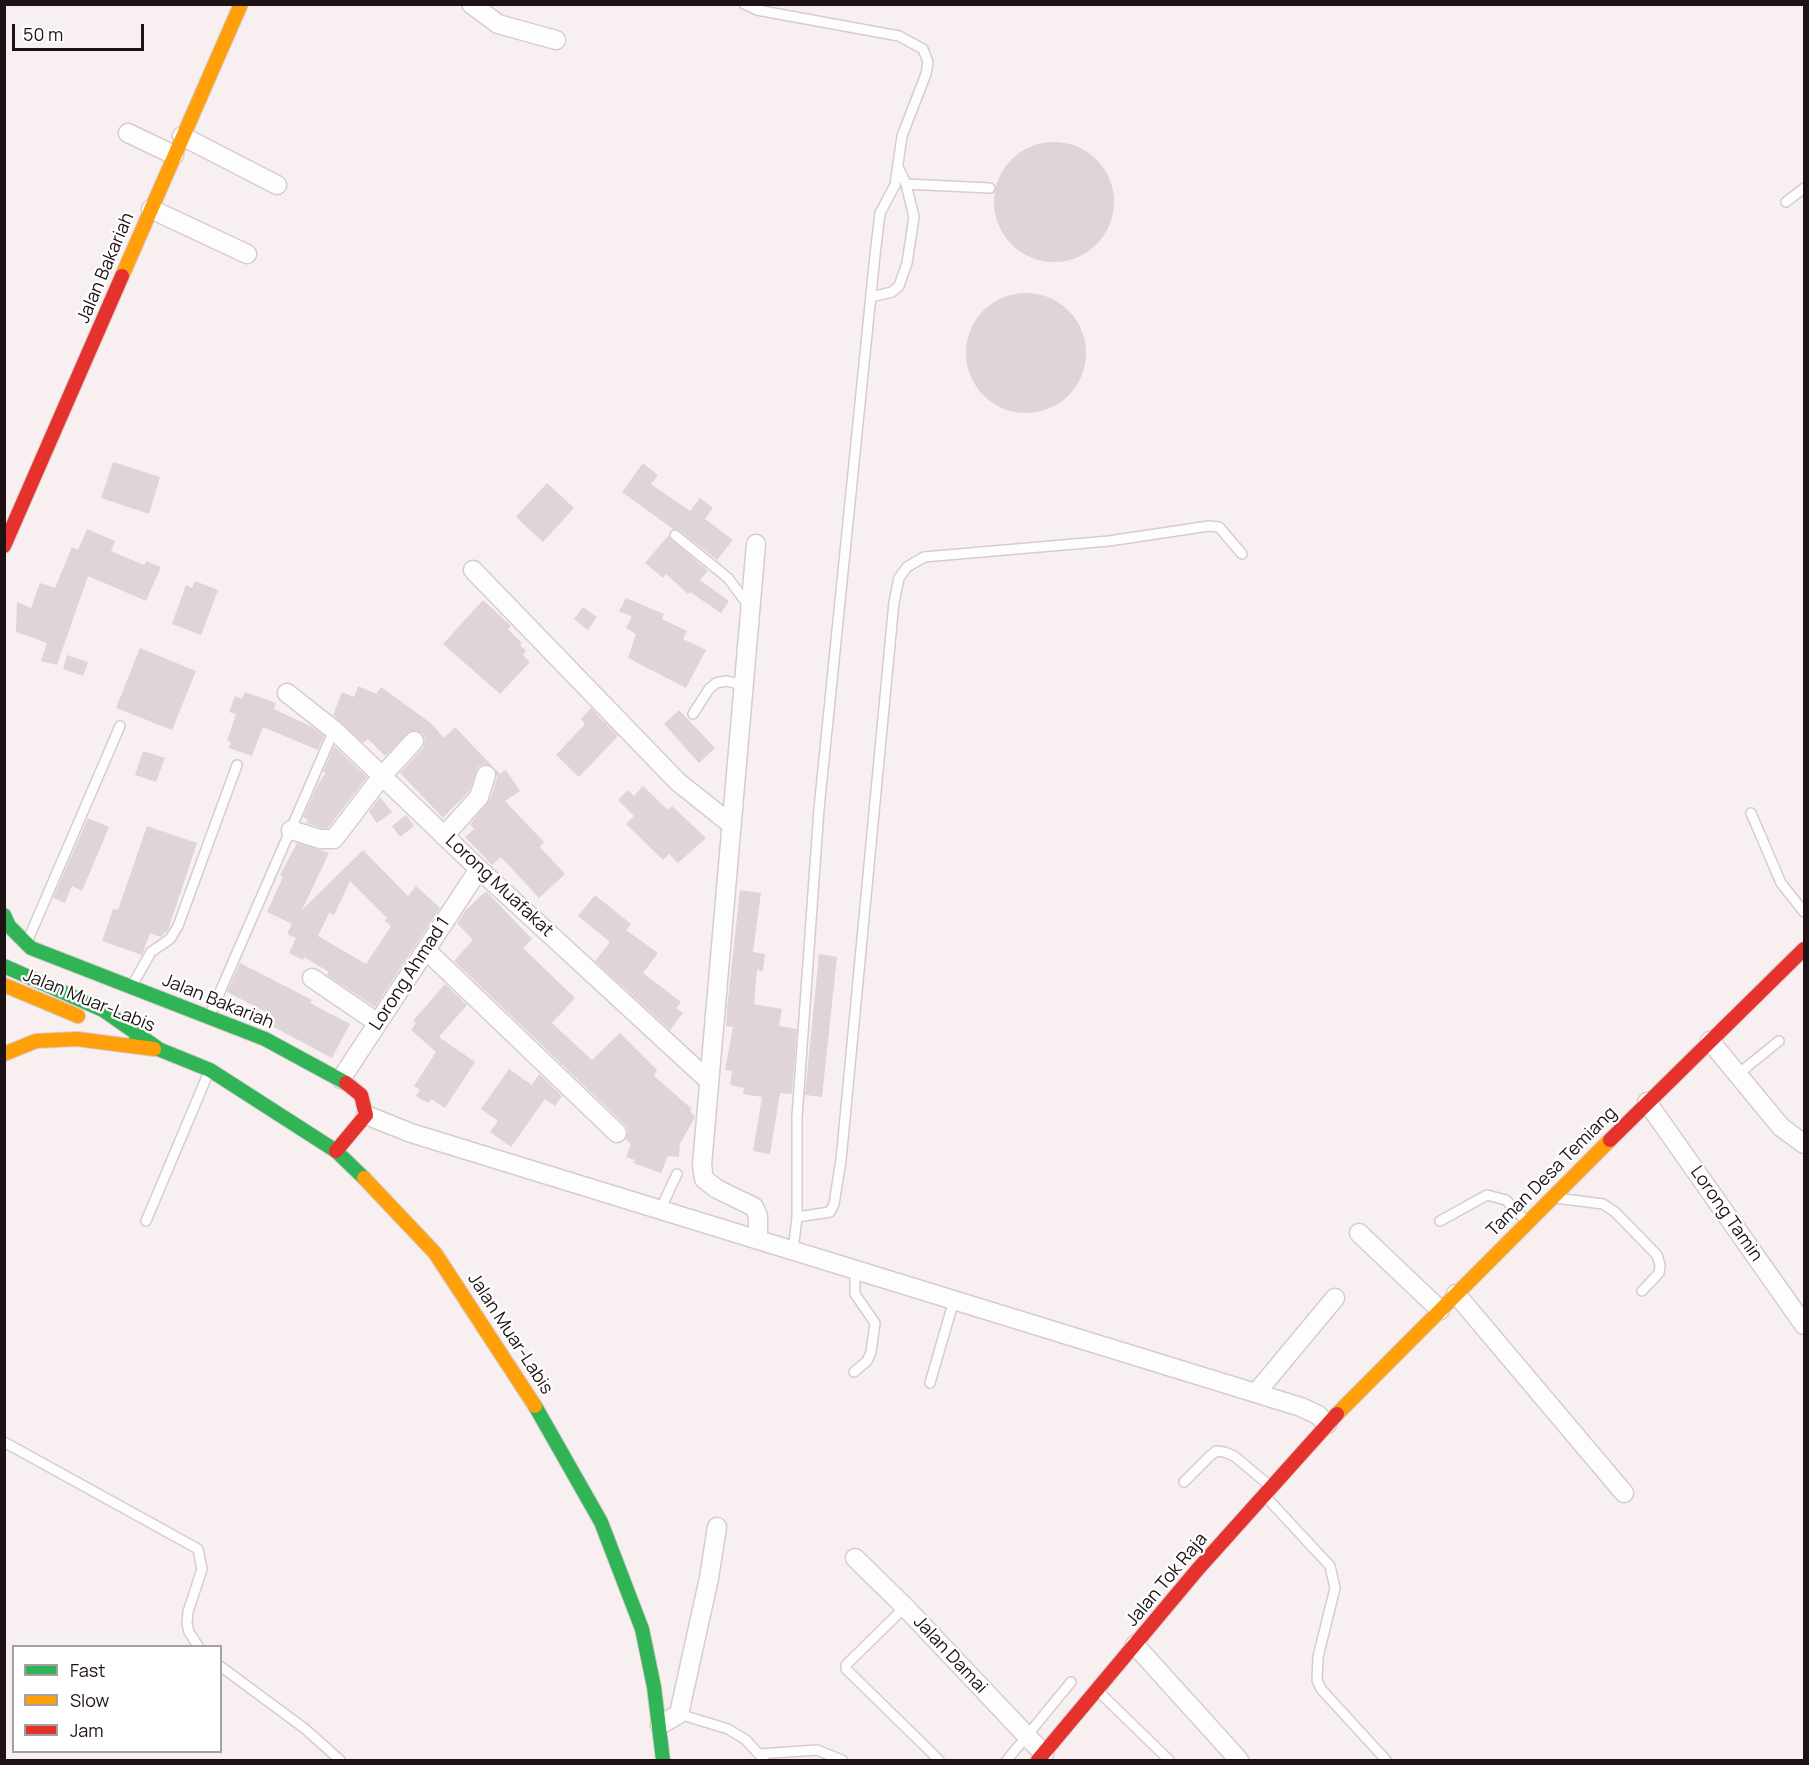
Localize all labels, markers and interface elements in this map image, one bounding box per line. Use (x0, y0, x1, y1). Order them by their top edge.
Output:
scale bar (15, 12, 147, 50)
text: 50 m (23, 22, 63, 46)
street label: Jalan Bakariah (73, 209, 139, 327)
street label: Lorong Muafakat (441, 830, 557, 942)
street label: Lorong Ahmad 1 (365, 913, 455, 1035)
street label: Jalan Muar-Labis (20, 965, 158, 1037)
street label: Jalan Bakariah (159, 970, 277, 1034)
street label: Taman Desa Temiang (1482, 1102, 1622, 1242)
street label: Lorong Tamin (1685, 1162, 1767, 1266)
street label: Jalan Muar-Labis (463, 1269, 557, 1399)
street label: Jalan Tok Raja (1122, 1529, 1212, 1631)
street label: Jalan Damai (909, 1612, 991, 1698)
legend (12, 1645, 222, 1753)
text: Fast (70, 1658, 105, 1682)
text: Slow (70, 1688, 109, 1712)
text: Jam (70, 1718, 104, 1742)

